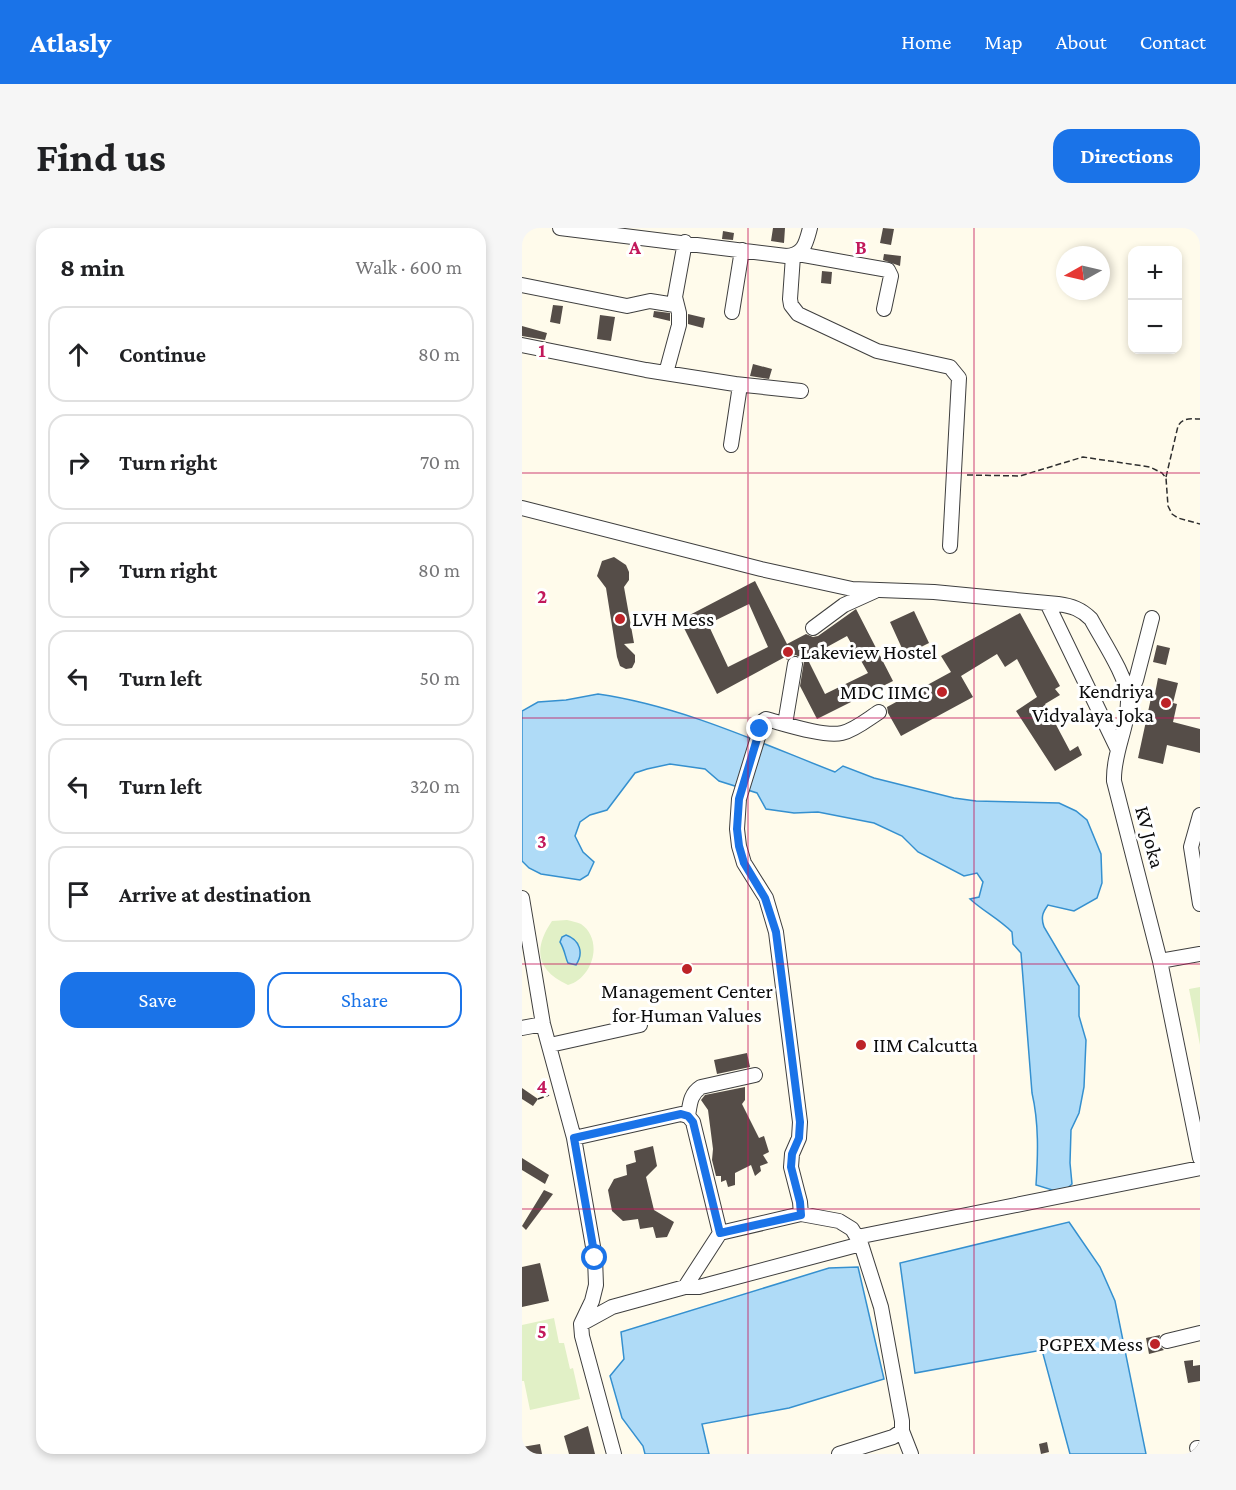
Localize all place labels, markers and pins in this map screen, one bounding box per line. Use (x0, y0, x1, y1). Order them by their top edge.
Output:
place label: LVH Mess (632, 607, 714, 631)
marker: LVH Mess (613, 612, 627, 626)
place label: Lakeview Hostel (800, 640, 937, 664)
marker: Lakeview Hostel (781, 645, 795, 659)
place label: Kendriya Vidyalaya Joka (1032, 679, 1154, 727)
place label: MDC IIMC (840, 680, 930, 704)
marker: MDC IIMC (935, 685, 949, 699)
marker: Kendriya Vidyalaya Joka (1159, 696, 1173, 710)
marker: Management Center for Human Values (680, 962, 694, 976)
place label: Management Center for Human Values (601, 979, 774, 1027)
place label: IIM Calcutta (873, 1033, 978, 1057)
marker: IIM Calcutta (854, 1038, 868, 1052)
place label: PGPEX Mess (1038, 1332, 1143, 1356)
marker: PGPEX Mess (1148, 1337, 1162, 1351)

